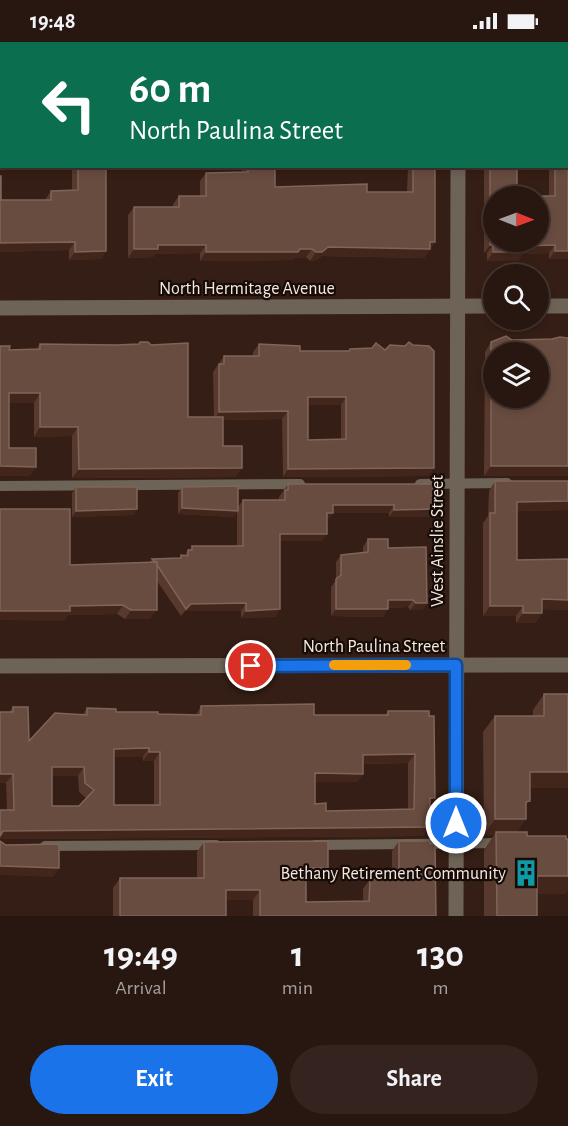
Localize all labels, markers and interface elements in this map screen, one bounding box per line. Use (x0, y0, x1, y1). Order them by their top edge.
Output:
text: 19:48 (30, 10, 76, 32)
icon: left (30, 66, 108, 144)
text: 60 m (129, 68, 211, 110)
text: North Paulina Street (129, 117, 343, 144)
north arrow (483, 186, 549, 252)
map controls (483, 186, 549, 408)
button: search (483, 264, 549, 330)
street label: North Hermitage Avenue (159, 280, 335, 298)
button: layers (483, 342, 549, 408)
street label: West Ainslie Street (429, 475, 447, 607)
street label: North Paulina Street (303, 638, 446, 656)
pin (225, 640, 276, 691)
icon: arrive (234, 649, 267, 682)
position arrow (424, 791, 488, 855)
building icon: Bethany Retirement Community (511, 858, 541, 888)
place label: Bethany Retirement Community (280, 865, 506, 883)
text: 19:49 (104, 937, 178, 973)
text: 1 (291, 937, 304, 973)
text: 130 (417, 937, 464, 973)
text: Arrival (115, 978, 167, 998)
text: min (282, 978, 313, 998)
text: m (433, 978, 449, 998)
button: Exit (30, 1045, 278, 1114)
button: Share (290, 1045, 538, 1114)

